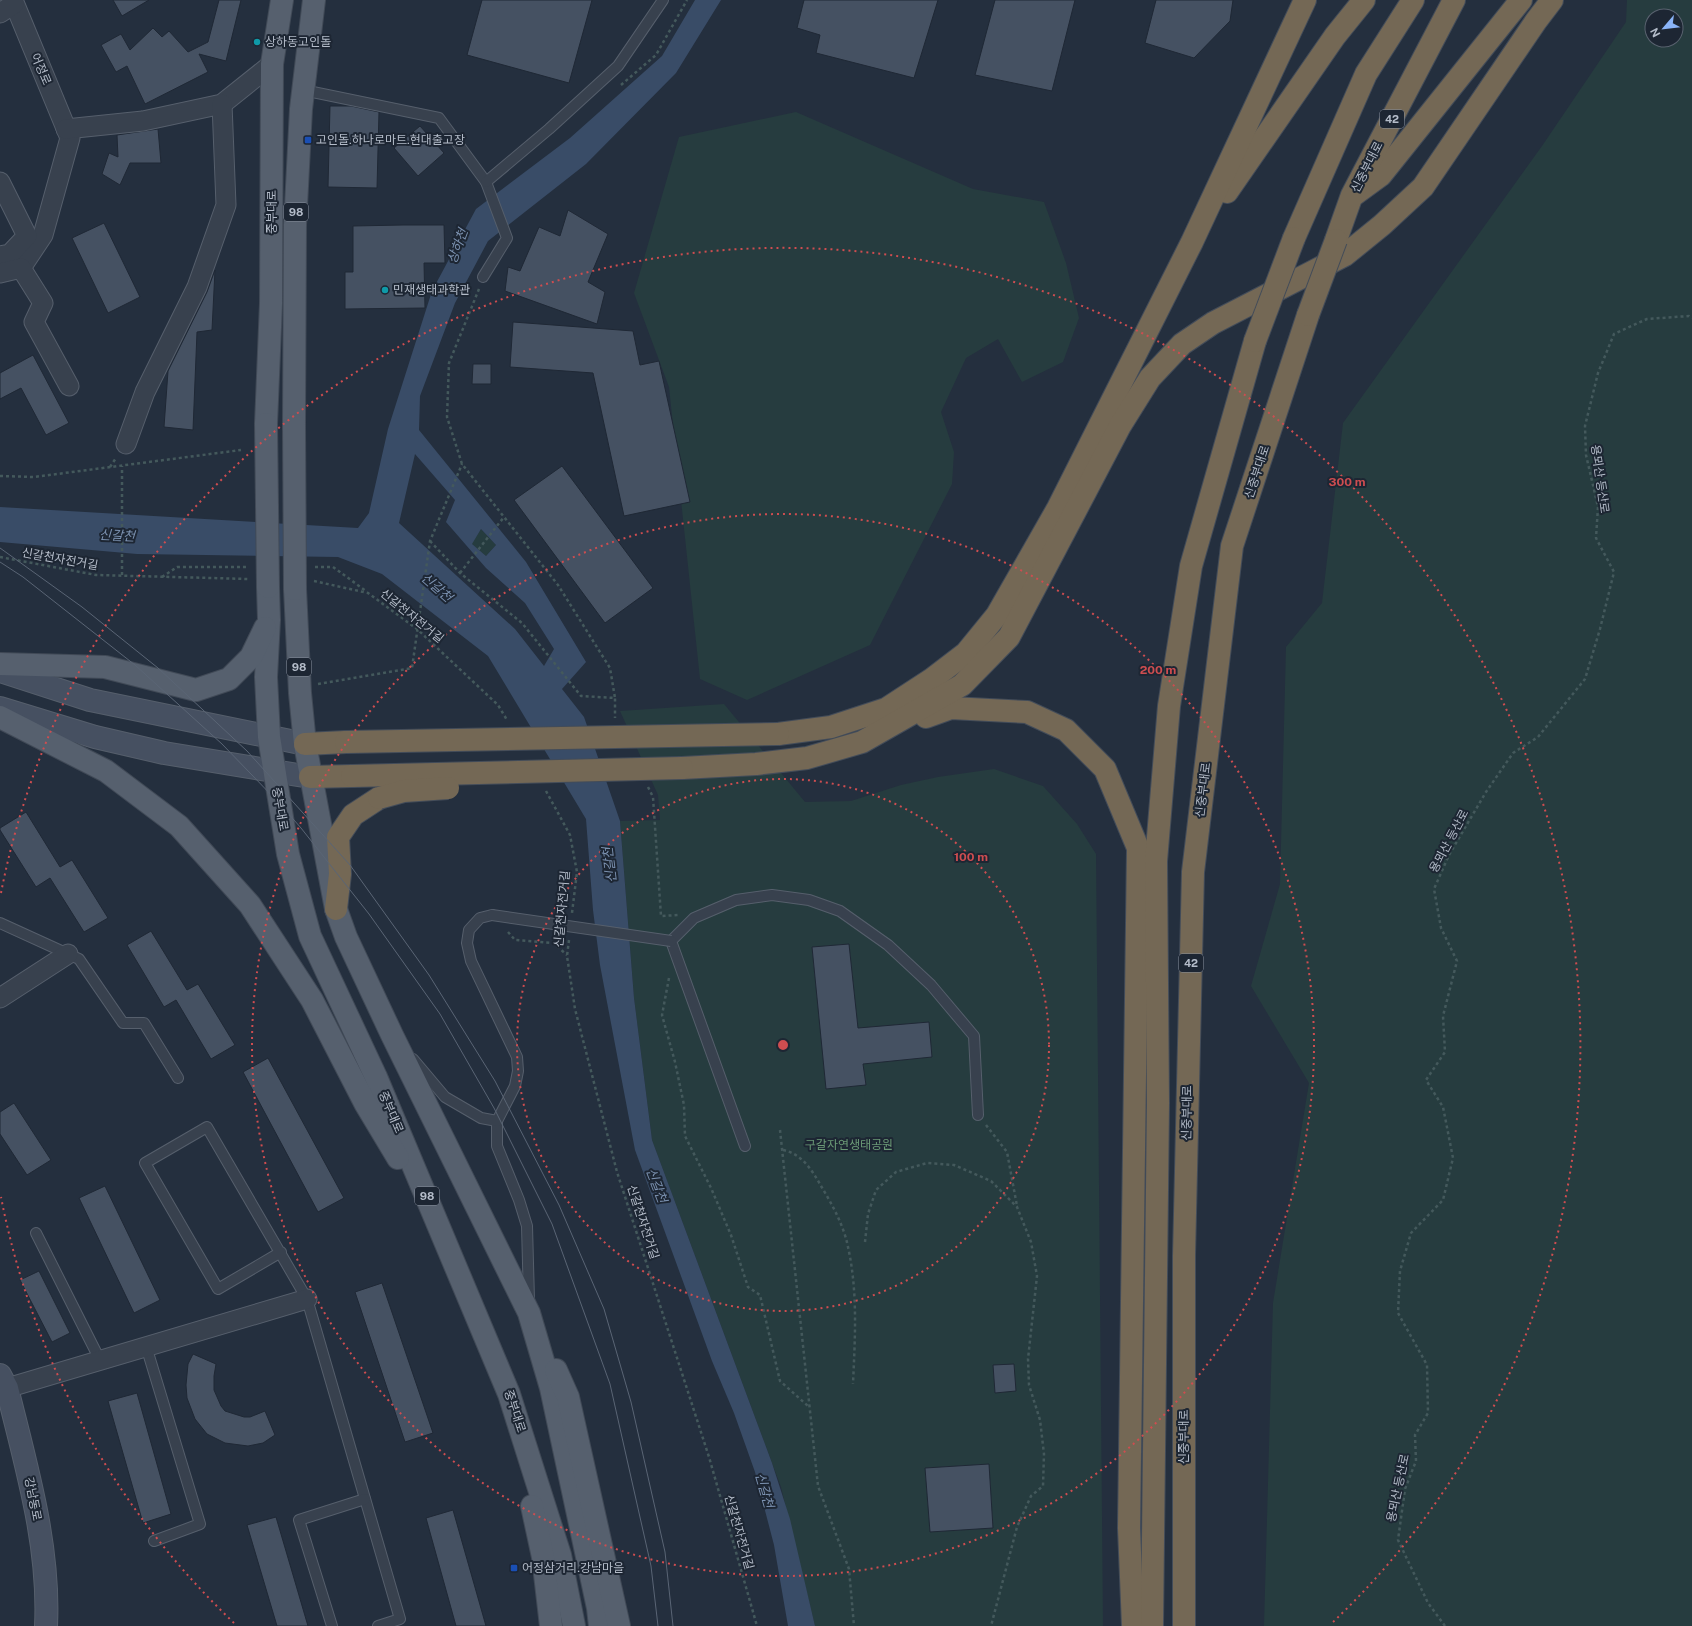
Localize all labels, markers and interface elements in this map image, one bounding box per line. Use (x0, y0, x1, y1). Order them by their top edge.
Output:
north arrow (1644, 8, 1684, 48)
text: N (1648, 26, 1662, 39)
place label: 상하동고인돌 (265, 35, 331, 49)
marker: 상하동고인돌 (252, 37, 262, 47)
street label: 어정로 (28, 51, 54, 87)
road number: 42 (1380, 110, 1404, 128)
place label: 고인돌.하나로마트.현대출고장 (316, 133, 465, 147)
marker: 고인돌.하나로마트.현대출고장 (303, 135, 313, 145)
street label: 신중부대로 (1348, 139, 1386, 195)
street label: 중부대로 (265, 190, 279, 234)
road number: 98 (284, 203, 308, 221)
water label: 상하천 (444, 226, 471, 266)
place label: 민재생태과학관 (393, 283, 470, 297)
marker: 민재생태과학관 (380, 285, 390, 295)
street label: 신중부대로 (1242, 444, 1272, 500)
street label: 용뫼산 등산로 (1588, 444, 1612, 514)
text: 300 m (1329, 475, 1366, 489)
water label: 신갈천 (99, 527, 136, 544)
street label: 신갈천자전거길 (21, 545, 99, 573)
water label: 신갈천 (418, 570, 456, 605)
street label: 신갈천자전거길 (378, 586, 446, 646)
road number: 98 (287, 658, 311, 676)
text: 200 m (1140, 663, 1176, 677)
street label: 신중부대로 (1193, 762, 1213, 818)
street label: 중부대로 (269, 786, 291, 832)
street label: 용뫼산 등산로 (1427, 807, 1471, 875)
water label: 신갈천 (600, 845, 619, 884)
text: 100 m (954, 850, 988, 864)
street label: 신갈천자전거길 (552, 870, 572, 948)
road number: 42 (1179, 954, 1203, 972)
centre of rings (776, 1038, 790, 1052)
street label: 신중부대로 (1180, 1085, 1194, 1141)
street label: 중부대로 (376, 1089, 406, 1135)
park label: 구갈자연생태공원 (805, 1138, 893, 1152)
water label: 신갈천 (643, 1166, 670, 1206)
street label: 신갈천자전거길 (624, 1183, 662, 1261)
road number: 98 (415, 1187, 439, 1205)
street label: 중부대로 (502, 1388, 528, 1434)
street label: 신중부대로 (1177, 1409, 1191, 1465)
street label: 용뫼산 등산로 (1384, 1453, 1412, 1523)
water label: 신갈천 (752, 1471, 777, 1510)
street label: 강남동로 (22, 1476, 44, 1522)
street label: 신갈천자전거길 (722, 1493, 756, 1571)
place label: 어정삼거리.강남마을 (522, 1561, 624, 1575)
marker: 어정삼거리.강남마을 (509, 1563, 519, 1573)

